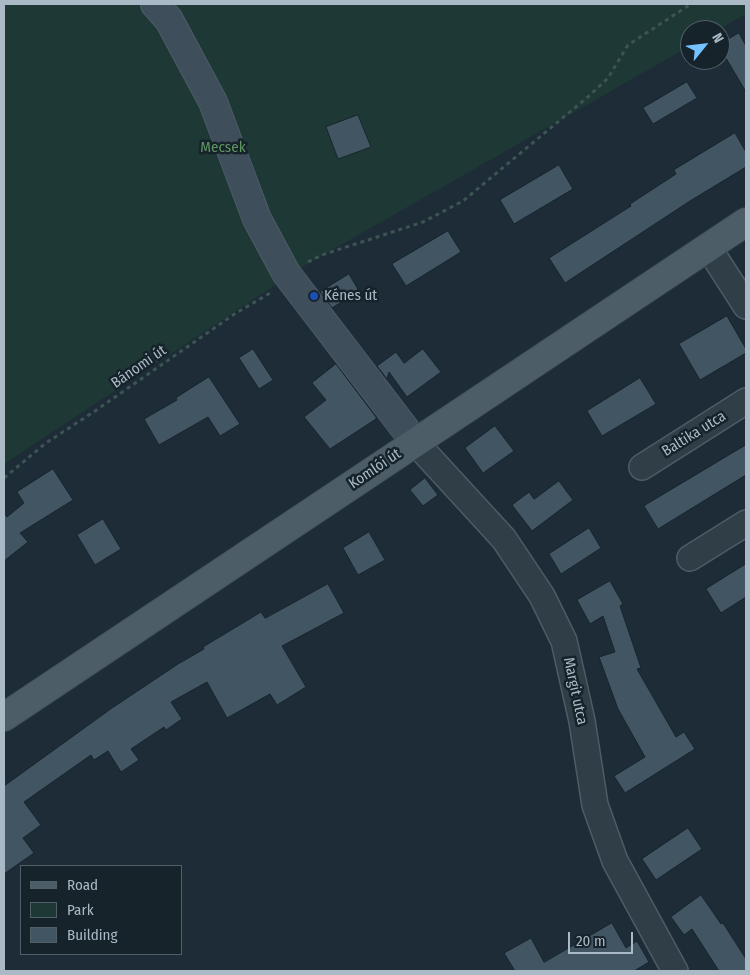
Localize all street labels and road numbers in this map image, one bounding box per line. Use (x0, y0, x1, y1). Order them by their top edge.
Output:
street label: Bánomi út (108, 342, 170, 392)
street label: Baltika utca (659, 407, 729, 461)
street label: Komlói út (346, 445, 404, 493)
street label: Margit utca (559, 656, 591, 726)

